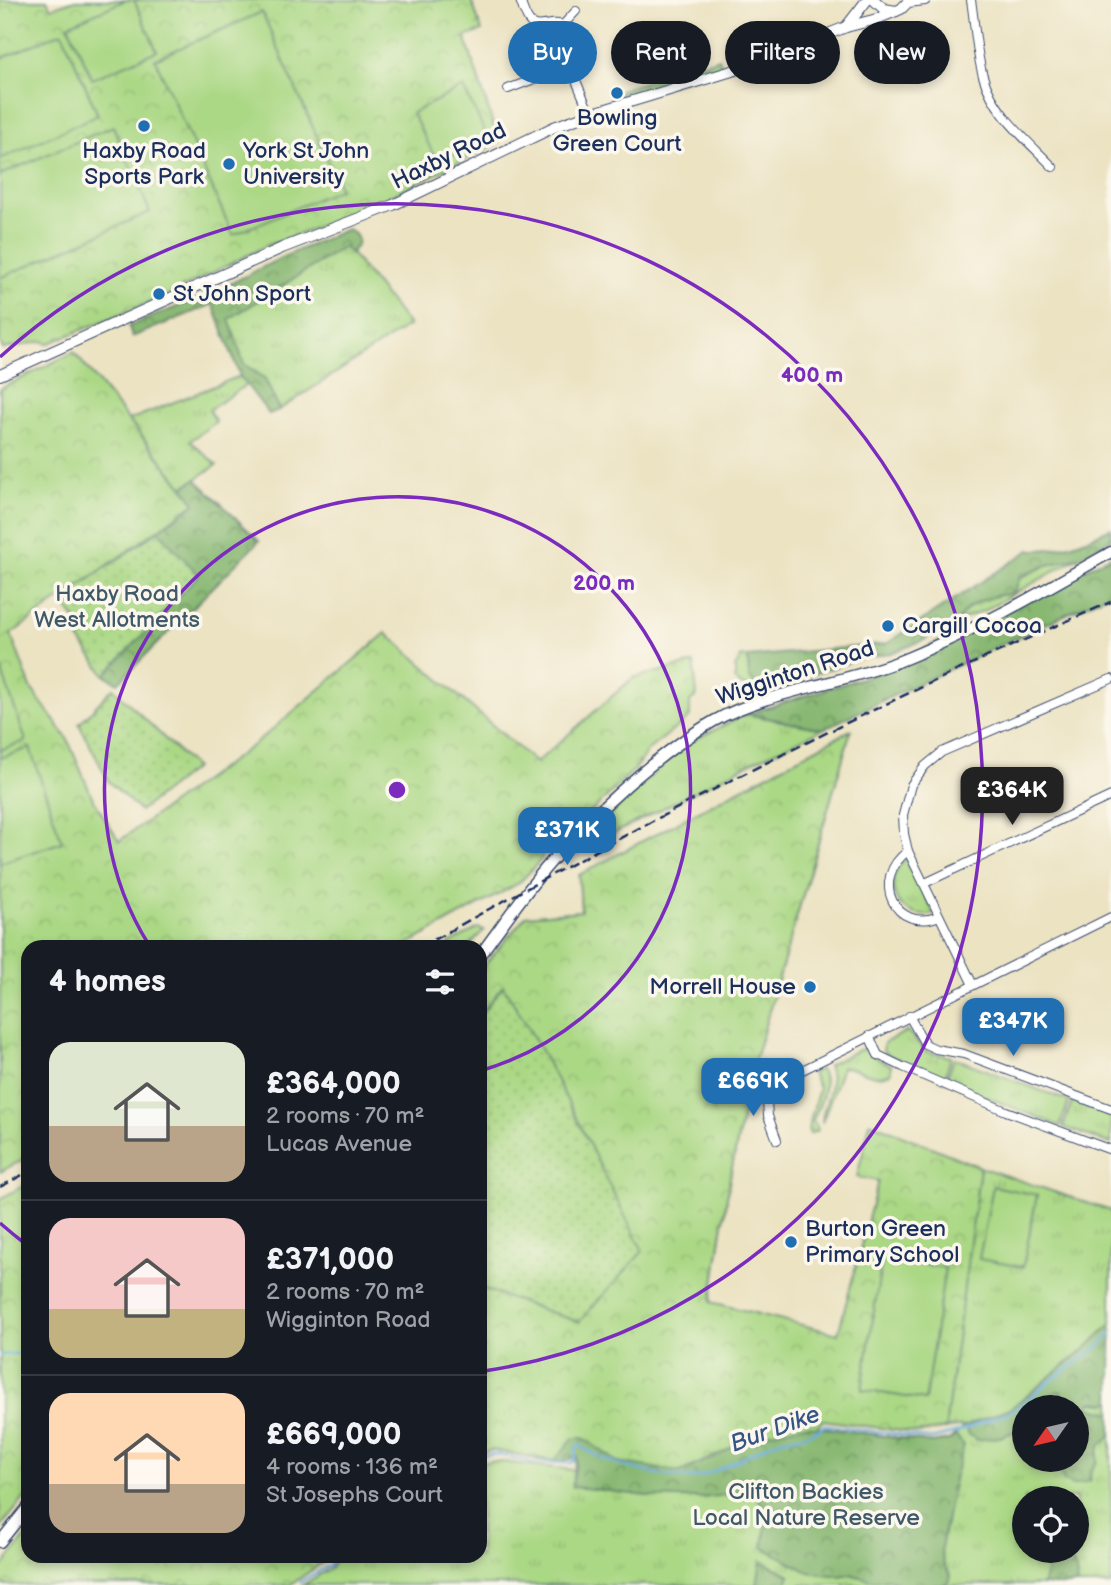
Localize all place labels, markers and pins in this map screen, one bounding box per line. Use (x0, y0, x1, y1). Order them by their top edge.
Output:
marker: Bowling Green Court (609, 85, 625, 101)
place label: Bowling Green Court (552, 104, 682, 158)
marker: Haxby Road Sports Park (136, 118, 152, 134)
place label: Haxby Road Sports Park (82, 137, 206, 191)
place label: York St John University (242, 137, 369, 191)
marker: York St John University (221, 156, 237, 172)
place label: St John Sport (173, 280, 311, 308)
marker: St John Sport (151, 286, 167, 302)
place label: Cargill Cocoa (902, 612, 1042, 640)
marker: Cargill Cocoa (880, 618, 896, 634)
pin: £364K (963, 768, 1061, 827)
centre of rings (385, 778, 409, 802)
pin: £371K (518, 808, 616, 867)
place label: Morrell House (649, 973, 796, 1001)
marker: Morrell House (802, 979, 818, 995)
pin: £347K (964, 998, 1062, 1058)
pin: £669K (704, 1058, 802, 1118)
place label: Burton Green Primary School (805, 1215, 959, 1269)
marker: Burton Green Primary School (783, 1234, 799, 1250)

